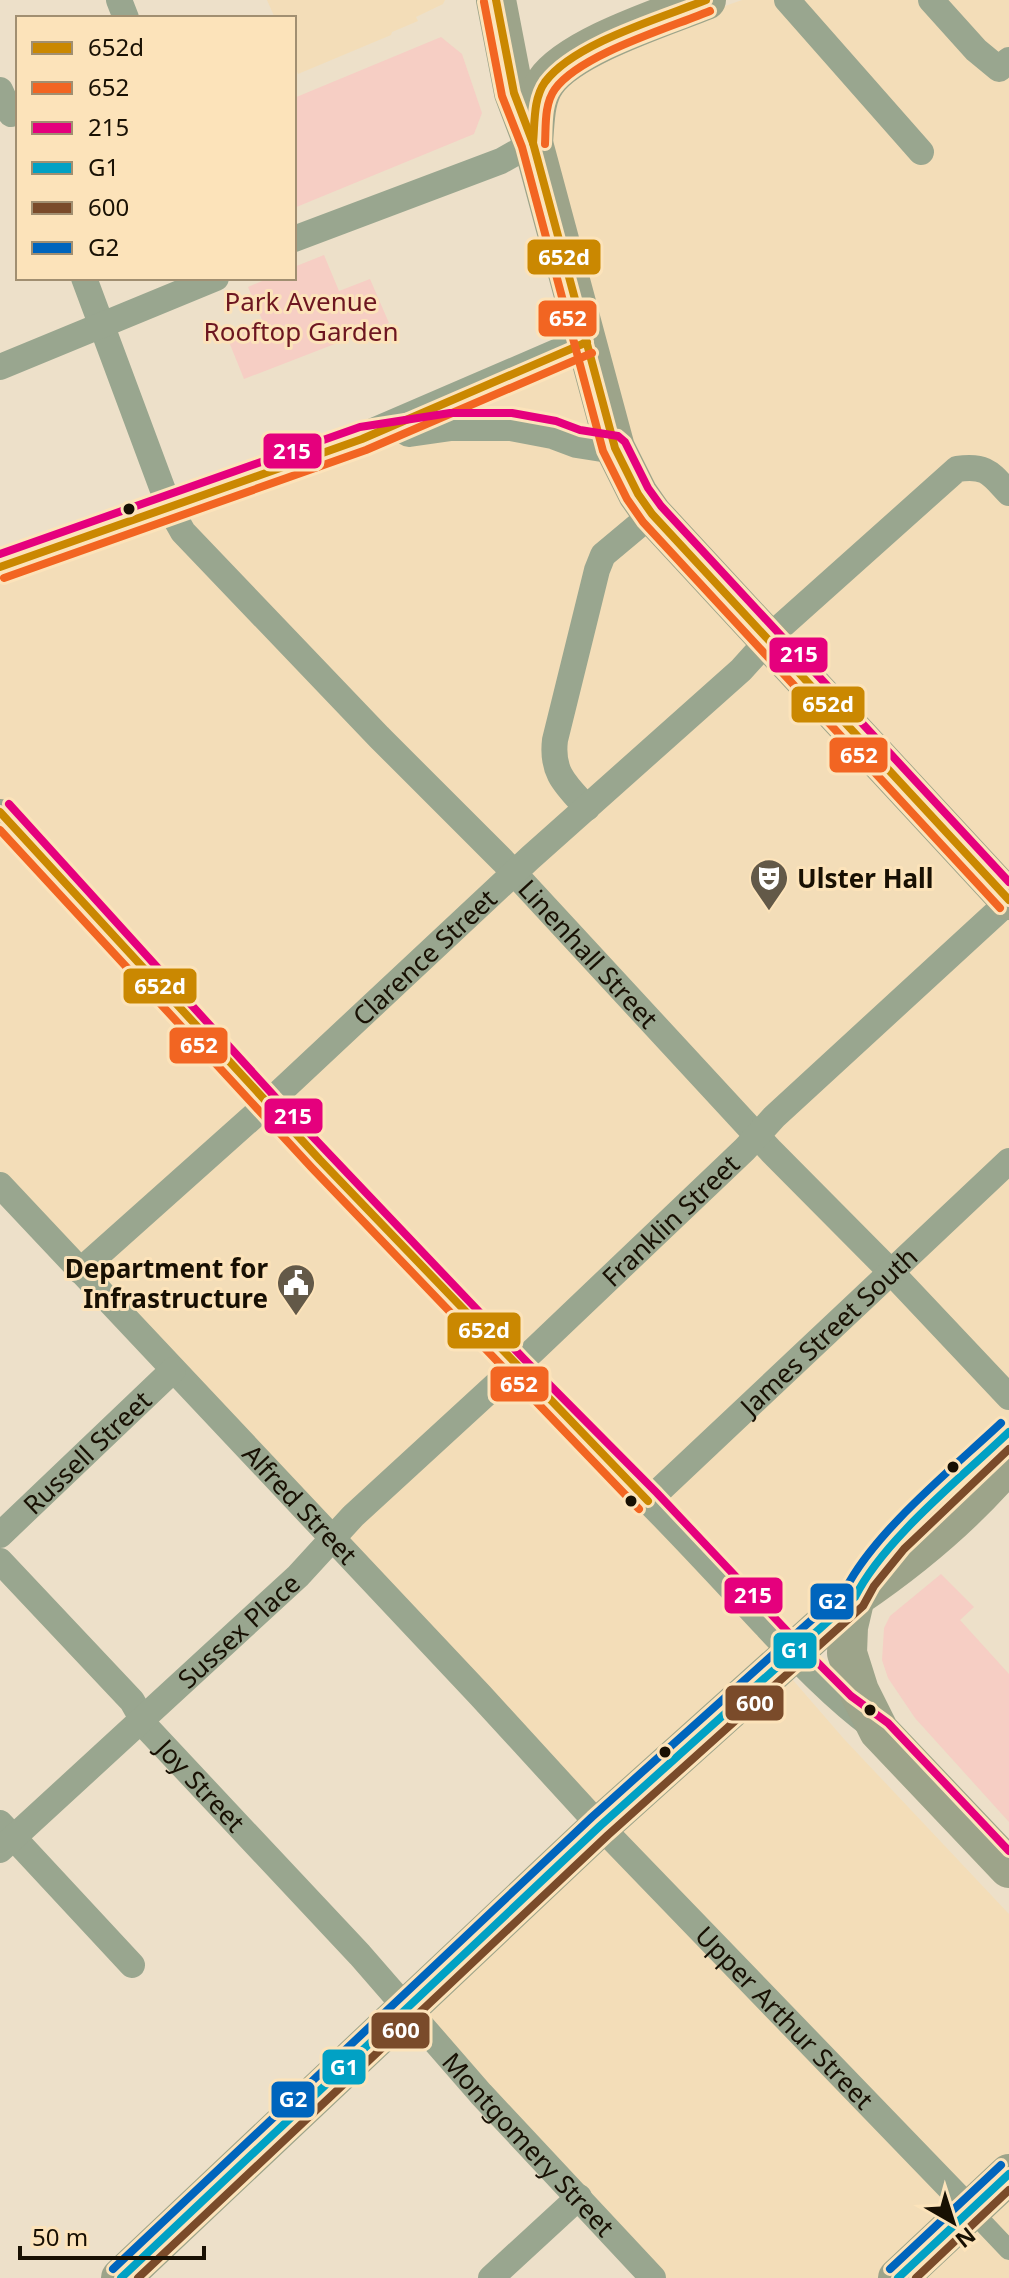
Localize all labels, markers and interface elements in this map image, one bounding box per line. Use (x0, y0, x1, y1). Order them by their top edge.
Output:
legend (16, 16, 296, 280)
text: 652d (88, 30, 144, 63)
text: 652 (88, 70, 129, 103)
text: 215 (88, 110, 129, 143)
text: G1 (88, 150, 119, 183)
text: 600 (88, 190, 129, 223)
text: G2 (88, 230, 119, 263)
line badge: 652d (526, 238, 602, 276)
text: 652d (538, 241, 590, 271)
park label: Park Avenue Rooftop Garden (204, 283, 398, 349)
line badge: 652 (537, 299, 598, 338)
text: 652 (549, 302, 587, 332)
line badge: 215 (262, 432, 323, 470)
text: 215 (273, 435, 311, 465)
unlabelled marker (121, 501, 137, 517)
line badge: 215 (768, 636, 829, 674)
text: 215 (780, 638, 818, 668)
line badge: 652d (790, 685, 866, 724)
text: 652d (802, 688, 854, 718)
line badge: 652 (828, 736, 889, 774)
text: 652 (840, 739, 878, 769)
theatre icon: Ulster Hall (748, 857, 790, 912)
place label: Ulster Hall (797, 860, 934, 896)
street label: Linenhall Street (511, 871, 667, 1036)
street label: Clarence Street (344, 881, 504, 1033)
line badge: 652d (122, 967, 198, 1005)
text: 652d (134, 970, 186, 1000)
line badge: 652 (168, 1026, 229, 1065)
text: 652 (180, 1029, 218, 1059)
line badge: 215 (263, 1097, 324, 1135)
text: 215 (274, 1100, 312, 1130)
street label: Franklin Street (594, 1146, 747, 1294)
street label: James Street South (730, 1239, 925, 1425)
place label: Department for Infrastructure (65, 1250, 268, 1316)
public building icon: Department for Infrastructure (275, 1262, 317, 1317)
line badge: 652d (446, 1311, 522, 1350)
text: 652d (458, 1314, 510, 1344)
line badge: 652 (489, 1365, 550, 1403)
text: 652 (500, 1368, 538, 1398)
street label: Russell Street (15, 1382, 159, 1522)
street label: Alfred Street (235, 1436, 366, 1572)
unlabelled marker (945, 1459, 961, 1475)
unlabelled marker (623, 1493, 639, 1509)
street label: Sussex Place (170, 1565, 307, 1696)
line badge: 215 (723, 1576, 784, 1615)
text: 215 (734, 1579, 772, 1609)
line badge: G2 (809, 1582, 855, 1621)
text: G2 (818, 1585, 846, 1615)
line badge: G1 (772, 1631, 818, 1670)
text: G1 (781, 1634, 809, 1664)
line badge: 600 (724, 1684, 785, 1722)
text: 600 (736, 1687, 774, 1717)
unlabelled marker (862, 1702, 878, 1718)
street label: Joy Street (146, 1729, 253, 1840)
unlabelled marker (657, 1744, 673, 1760)
street label: Upper Arthur Street (688, 1918, 882, 2117)
line badge: 600 (370, 2011, 431, 2050)
text: 600 (382, 2014, 420, 2044)
street label: Montgomery Street (434, 2044, 623, 2244)
line badge: G1 (321, 2048, 367, 2086)
text: G1 (330, 2051, 358, 2081)
line badge: G2 (270, 2080, 316, 2119)
text: G2 (279, 2083, 307, 2113)
north arrow (913, 2182, 993, 2262)
scale bar (20, 2210, 204, 2260)
text: 50 m (32, 2220, 88, 2253)
text: N (950, 2221, 983, 2256)

